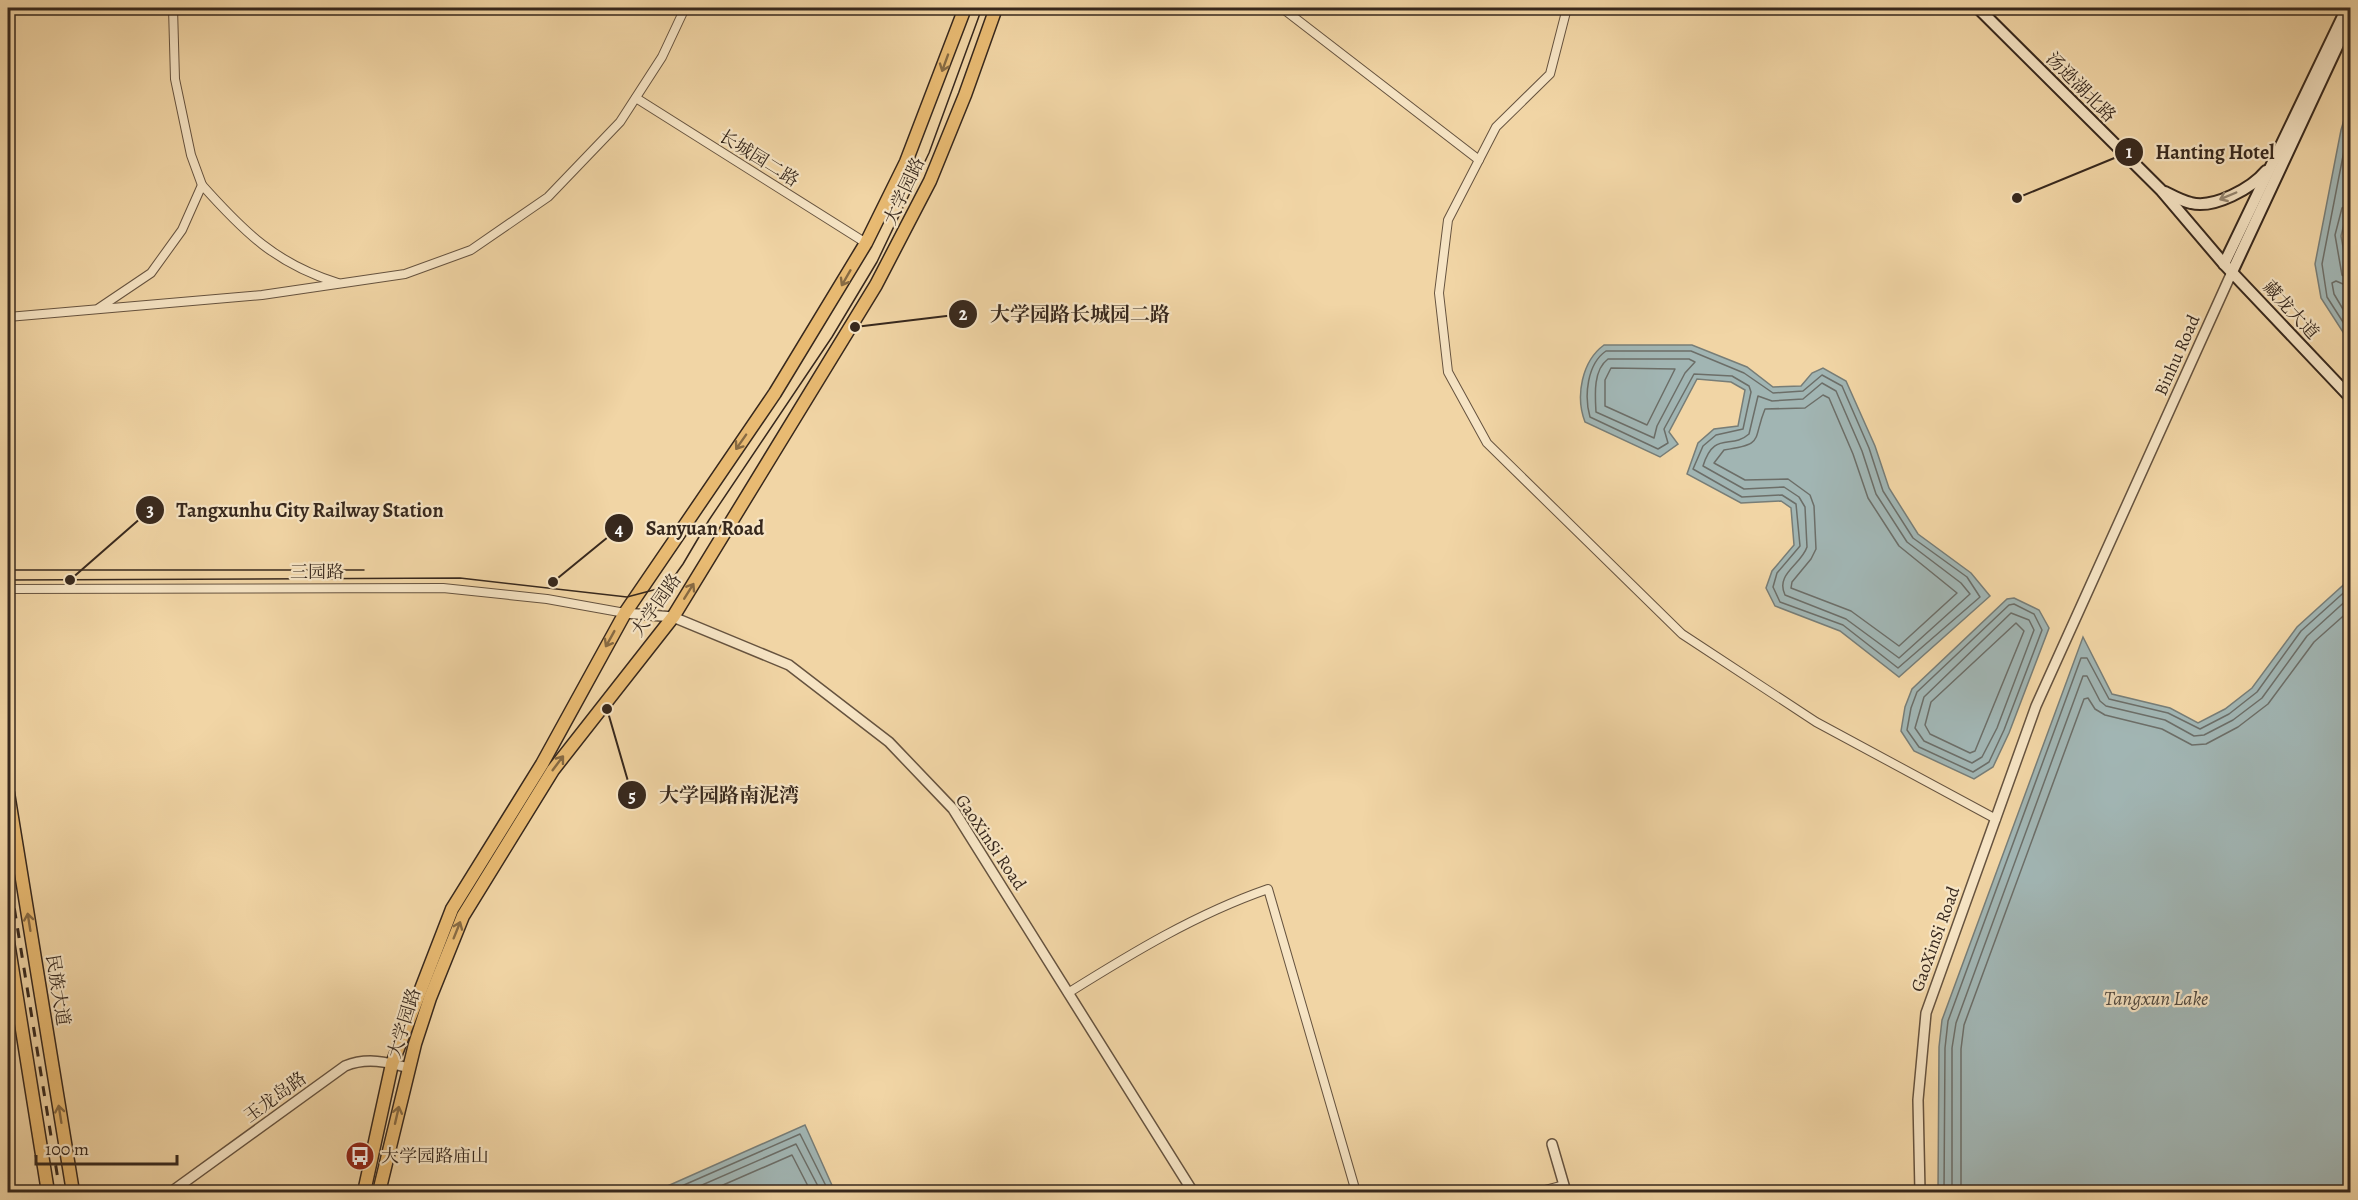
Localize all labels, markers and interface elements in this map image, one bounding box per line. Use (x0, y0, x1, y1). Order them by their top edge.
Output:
street label: 汤逊湖北路 (2041, 47, 2121, 127)
one-way arrow (938, 53, 949, 71)
street label: 长城园二路 (714, 124, 804, 192)
callout: Hanting Hotel (2114, 133, 2286, 171)
text: Hanting Hotel (2156, 139, 2275, 166)
text: 1 (2126, 140, 2133, 164)
street label: 大学园路 (878, 153, 930, 229)
one-way arrow (2220, 191, 2238, 202)
one-way arrow (840, 269, 852, 286)
street label: 藏龙大道 (2258, 275, 2324, 345)
callout: 大学园路长城园二路 (948, 295, 1182, 333)
text: 大学园路长城园二路 (990, 301, 1170, 328)
text: 2 (959, 302, 968, 326)
street label: Binhu Road (2149, 311, 2206, 399)
one-way arrow (735, 433, 747, 450)
callout: Tangxunhu City Railway Station (135, 491, 456, 529)
text: Tangxunhu City Railway Station (176, 497, 444, 524)
text: 3 (146, 498, 154, 522)
callout: Sanyuan Road (604, 509, 776, 547)
text: Sanyuan Road (646, 515, 765, 542)
text: 4 (615, 517, 624, 541)
street label: 三园路 (290, 560, 344, 584)
street label: 大学园路 (626, 569, 686, 641)
one-way arrow (683, 583, 695, 600)
one-way arrow (604, 630, 616, 647)
one-way arrow (552, 756, 565, 772)
callout: 大学园路南泥湾 (617, 776, 811, 814)
text: 大学园路南泥湾 (659, 782, 799, 809)
text: 5 (628, 784, 636, 808)
street label: GaoXinSi Road (950, 789, 1032, 895)
street label: GaoXinSi Road (1905, 883, 1965, 995)
one-way arrow (23, 912, 34, 932)
one-way arrow (452, 921, 463, 940)
street label: 民族大道 (41, 953, 75, 1027)
street label: 大学园路 (382, 985, 426, 1061)
water label: Tangxun Lake (2104, 985, 2208, 1012)
street label: 玉龙岛路 (239, 1066, 311, 1128)
one-way arrow (55, 1105, 66, 1124)
one-way arrow (392, 1106, 403, 1125)
scale bar (36, 1128, 177, 1166)
text: 100 m (45, 1137, 89, 1161)
bus stop icon: 大学园路庙山 (344, 1140, 376, 1172)
place label: 大学园路庙山 (381, 1144, 489, 1168)

